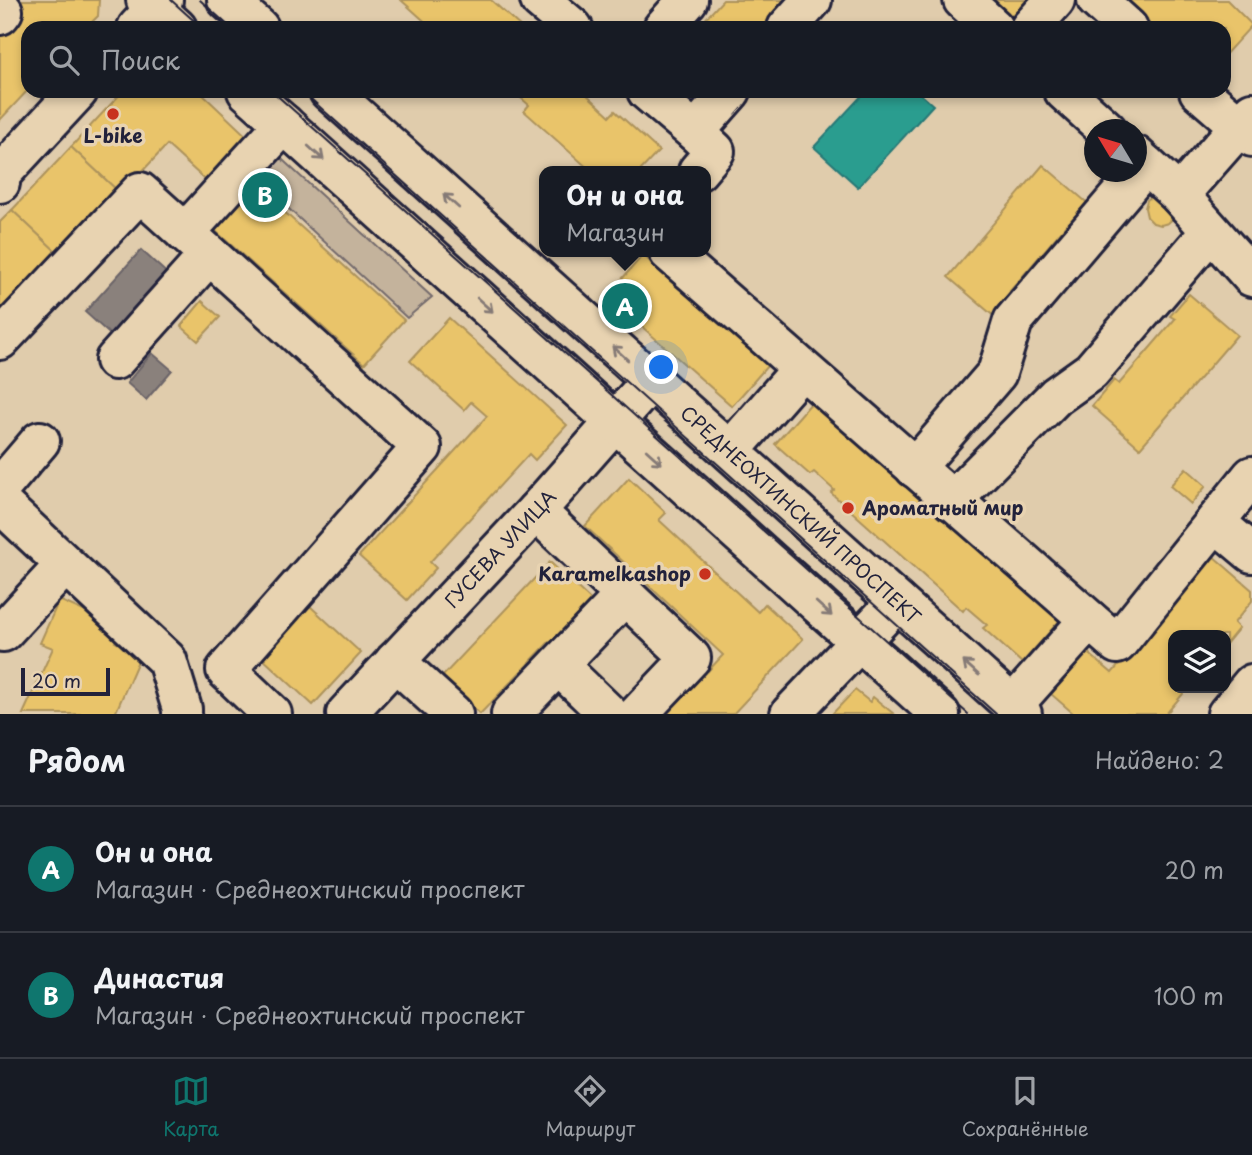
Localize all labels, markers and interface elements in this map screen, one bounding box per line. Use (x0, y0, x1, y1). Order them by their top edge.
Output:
search box (21, 21, 1231, 98)
text: Поиск (101, 40, 180, 79)
icon: search (45, 41, 83, 79)
marker: L-bike (105, 106, 121, 122)
north arrow (1084, 119, 1147, 182)
place label: L-bike (84, 121, 142, 149)
one-way arrow (307, 145, 325, 161)
popup (539, 166, 711, 257)
pin: B (242, 169, 288, 221)
text: Он и она (566, 175, 684, 214)
one-way arrow (443, 192, 460, 209)
text: Магазин (566, 214, 665, 249)
pin: A (602, 280, 648, 332)
one-way arrow (476, 297, 494, 313)
one-way arrow (611, 345, 629, 361)
your location (644, 350, 678, 384)
street label: СРЕДНЕОХТИНСКИЙ ПРОСПЕКТ (675, 398, 928, 630)
one-way arrow (645, 449, 663, 465)
street label: ГУСЕВА УЛИЦА (437, 483, 562, 614)
place label: Ароматный мир (861, 493, 1024, 521)
marker: Ароматный мир (840, 500, 856, 516)
place label: Karamelkashop (538, 559, 691, 587)
marker: Karamelkashop (697, 566, 713, 582)
one-way arrow (814, 601, 832, 617)
map controls (1168, 630, 1231, 693)
button: layers (1168, 630, 1231, 693)
one-way arrow (963, 661, 981, 677)
scale bar (21, 665, 110, 697)
text: 20 m (32, 666, 81, 694)
text: Рядом (28, 737, 126, 782)
text: Найдено: 2 (1095, 742, 1224, 777)
text: Он и она (95, 832, 213, 871)
text: A (42, 852, 60, 887)
text: 20 m (1165, 852, 1224, 887)
text: Магазин · Среднеохтинский проспект (95, 871, 525, 906)
text: Династия (95, 958, 224, 997)
text: B (43, 978, 59, 1013)
text: 100 m (1154, 978, 1224, 1013)
text: Магазин · Среднеохтинский проспект (95, 997, 525, 1032)
tab: Карта (163, 1072, 219, 1142)
tab: Маршрут (545, 1072, 635, 1142)
tab: Сохранённые (962, 1072, 1089, 1142)

